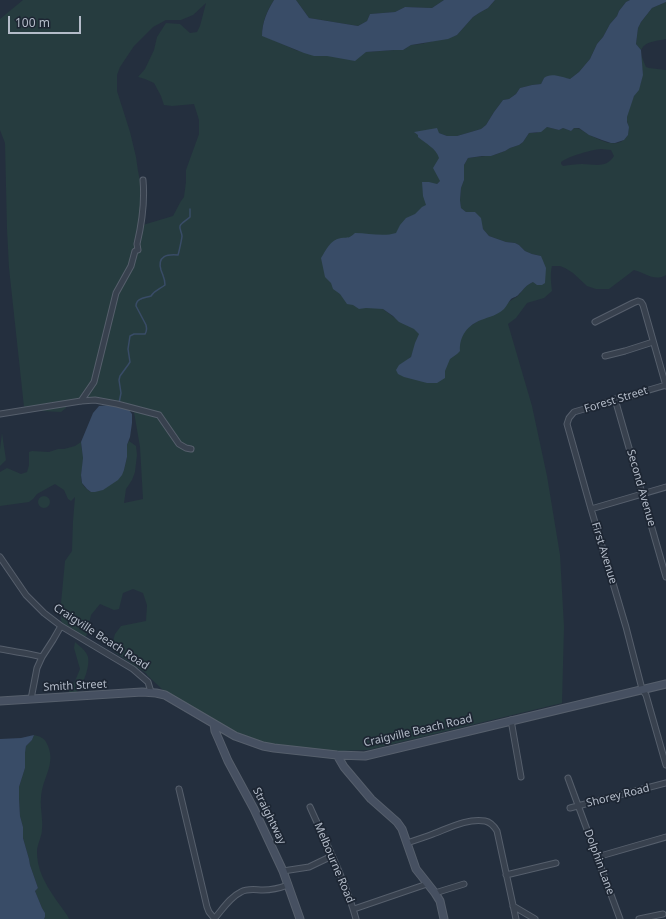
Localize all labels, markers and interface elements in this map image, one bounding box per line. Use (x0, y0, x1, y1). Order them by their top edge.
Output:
scale bar (10, 8, 83, 34)
text: 100 m (15, 14, 50, 31)
street label: Forest Street (583, 384, 649, 416)
street label: Second Avenue (624, 448, 658, 528)
street label: First Avenue (588, 521, 620, 585)
street label: Craigville Beach Road (51, 601, 151, 673)
street label: Smith Street (43, 678, 107, 694)
street label: Craigville Beach Road (362, 712, 474, 750)
street label: Shorey Road (585, 782, 651, 810)
street label: Straightway (250, 786, 288, 846)
street label: Melbourne Road (311, 821, 357, 905)
street label: Dolphin Lane (581, 828, 617, 896)

